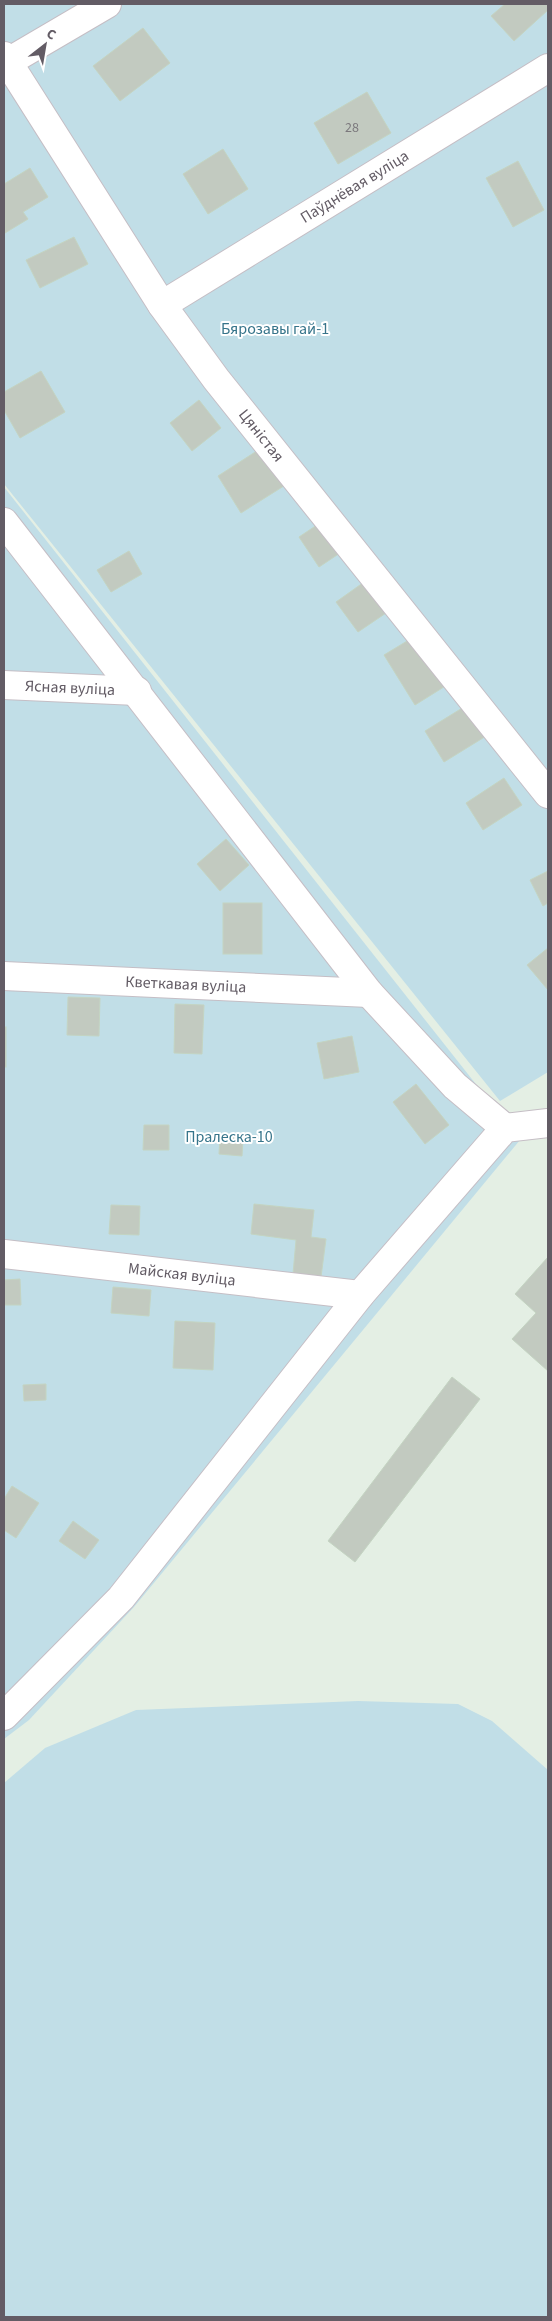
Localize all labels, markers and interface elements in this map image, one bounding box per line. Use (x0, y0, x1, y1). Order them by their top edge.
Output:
north arrow (20, 20, 70, 70)
text: С (43, 24, 60, 45)
house number: 28 (345, 118, 359, 138)
street label: Паўднёвая вуліца (296, 145, 413, 229)
park label: Бярозавы гай-1 (221, 318, 329, 340)
street label: Цяністая (233, 405, 289, 467)
street label: Ясная вуліца (24, 675, 115, 701)
street label: Кветкавая вуліца (125, 971, 247, 998)
park label: Пралеска-10 (185, 1126, 273, 1148)
street label: Майская вуліца (127, 1257, 237, 1292)

